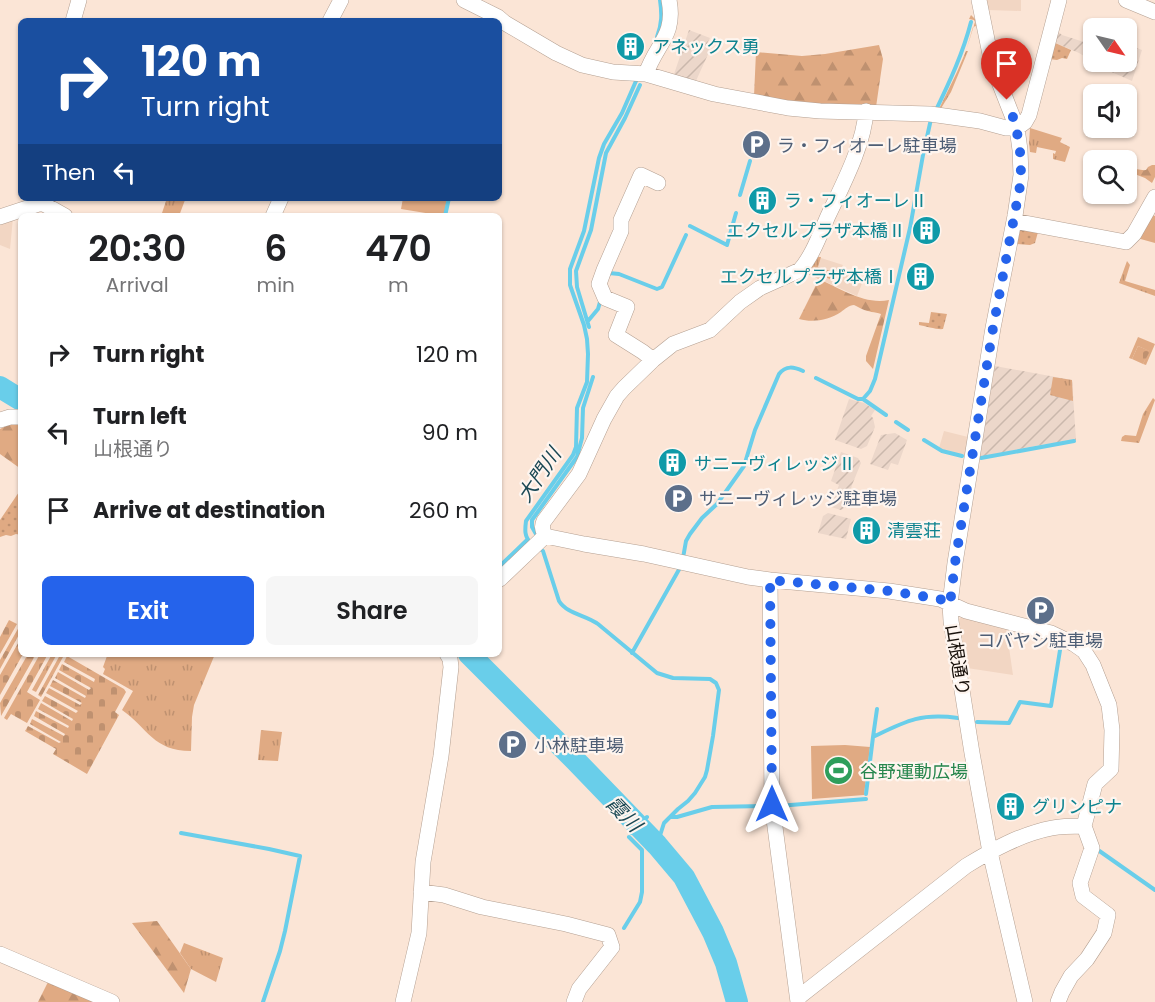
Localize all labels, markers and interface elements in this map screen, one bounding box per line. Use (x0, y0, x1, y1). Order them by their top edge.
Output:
north arrow (1083, 18, 1137, 72)
map controls (1083, 18, 1137, 204)
building icon: アネックス勇 (615, 30, 647, 62)
text: 120 m (141, 32, 262, 91)
place label: アネックス勇 (652, 34, 759, 59)
pin (981, 38, 1032, 100)
icon: right (42, 42, 120, 120)
icon: arrive (990, 47, 1023, 80)
button: sound (1083, 84, 1137, 138)
text: Turn right (141, 88, 270, 125)
parking icon: ラ・フィオーレ駐車場 (740, 129, 772, 161)
place label: ラ・フィオーレ駐車場 (777, 133, 957, 158)
button: search (1083, 150, 1137, 204)
icon: left (108, 156, 141, 189)
text: Then (42, 157, 96, 188)
building icon: ラ・フィオーレⅡ (747, 184, 779, 216)
place label: ラ・フィオーレⅡ (784, 188, 928, 213)
building icon: エクセルプラザ本橋Ⅱ (911, 214, 943, 246)
place label: エクセルプラザ本橋Ⅱ (726, 218, 906, 243)
text: 20:30 (88, 223, 186, 274)
text: 6 (264, 223, 287, 274)
text: 470 (365, 223, 432, 274)
building icon: エクセルプラザ本橋Ⅰ (905, 260, 937, 292)
place label: エクセルプラザ本橋Ⅰ (720, 264, 900, 289)
text: Arrival (106, 271, 169, 299)
text: min (257, 271, 295, 299)
text: m (388, 271, 409, 299)
icon: right (42, 338, 75, 371)
text: Turn right (93, 339, 204, 370)
text: 120 m (416, 339, 478, 370)
text: Turn left (93, 401, 187, 432)
icon: left (42, 416, 75, 449)
text: 90 m (422, 417, 478, 448)
text: 山根通り (93, 435, 173, 463)
water label: 大門川 (511, 441, 569, 508)
building icon: サニーヴィレッジⅡ (657, 447, 689, 479)
place label: サニーヴィレッジⅡ (694, 451, 856, 476)
parking icon: サニーヴィレッジ駐車場 (662, 482, 694, 514)
place label: サニーヴィレッジ駐車場 (699, 486, 897, 511)
icon: arrive (42, 494, 75, 527)
text: Arrive at destination (93, 495, 325, 526)
text: 260 m (409, 495, 478, 526)
building icon: 清雲荘 (850, 514, 882, 546)
place label: 清雲荘 (887, 518, 941, 543)
button: Exit (42, 576, 254, 645)
button: Share (266, 576, 478, 645)
parking icon: コバヤシ駐車場 (1024, 595, 1056, 627)
street label: 山根通り (940, 622, 976, 698)
place label: コバヤシ駐車場 (977, 628, 1103, 653)
parking icon: 小林駐車場 (497, 729, 529, 761)
place label: 小林駐車場 (534, 733, 624, 758)
sports icon: 谷野運動広場 (823, 755, 855, 787)
place label: 谷野運動広場 (860, 759, 968, 784)
position arrow (740, 772, 804, 836)
water label: 霞川 (600, 790, 649, 840)
building icon: グリンピナ (995, 790, 1027, 822)
place label: グリンピナ (1032, 794, 1122, 819)

